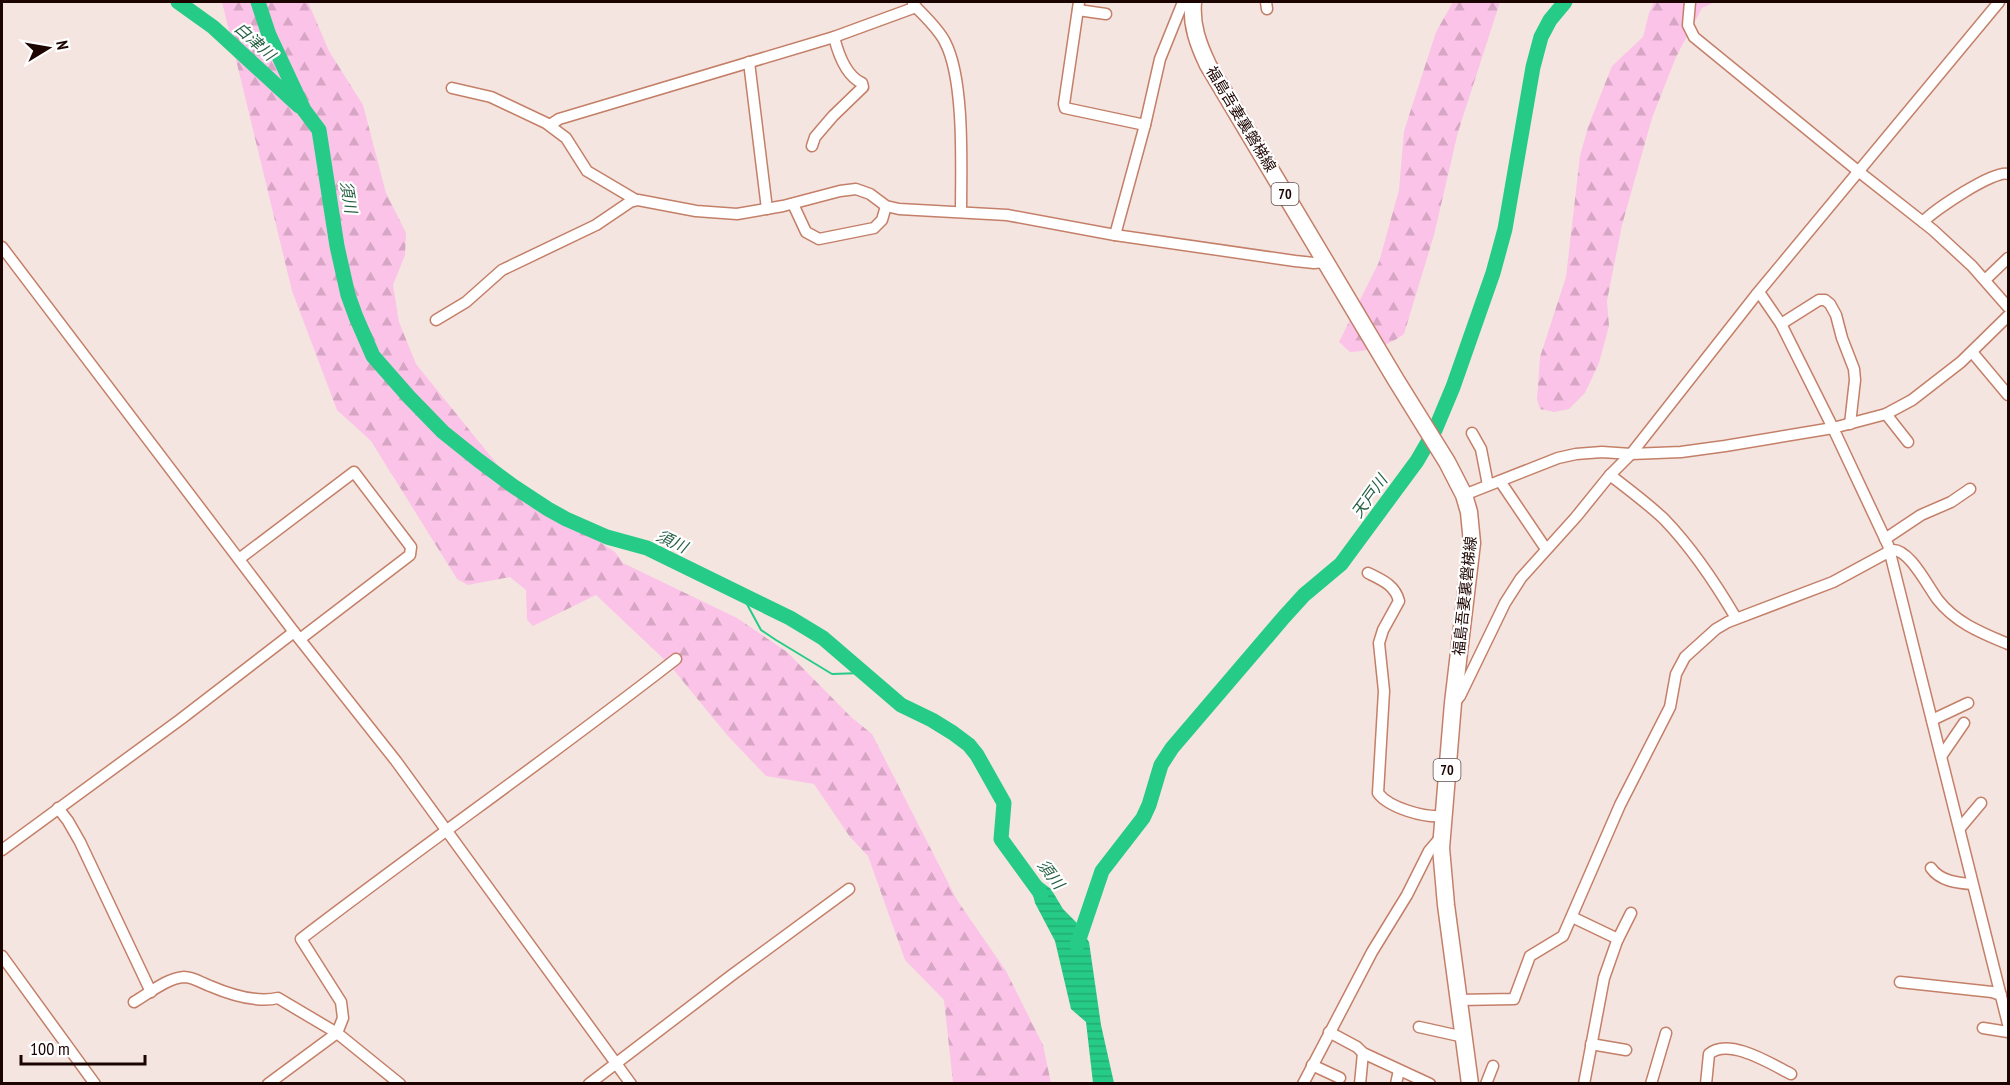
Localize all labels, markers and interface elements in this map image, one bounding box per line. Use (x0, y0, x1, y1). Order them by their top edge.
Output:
north arrow (18, 18, 78, 78)
water label: 白津川 (230, 18, 281, 66)
text: N (52, 39, 73, 51)
street label: 福島吾妻裏磐梯線 (1202, 62, 1280, 175)
water label: 須川 (336, 179, 362, 216)
road number: 70 (1272, 183, 1298, 205)
water label: 天戸川 (1347, 469, 1392, 521)
water label: 須川 (653, 525, 693, 558)
street label: 福島吾妻裏磐梯線 (1449, 535, 1480, 657)
road number: 70 (1434, 759, 1460, 781)
water label: 須川 (1033, 855, 1070, 894)
scale bar (21, 1028, 146, 1066)
text: 100 m (30, 1037, 70, 1060)

